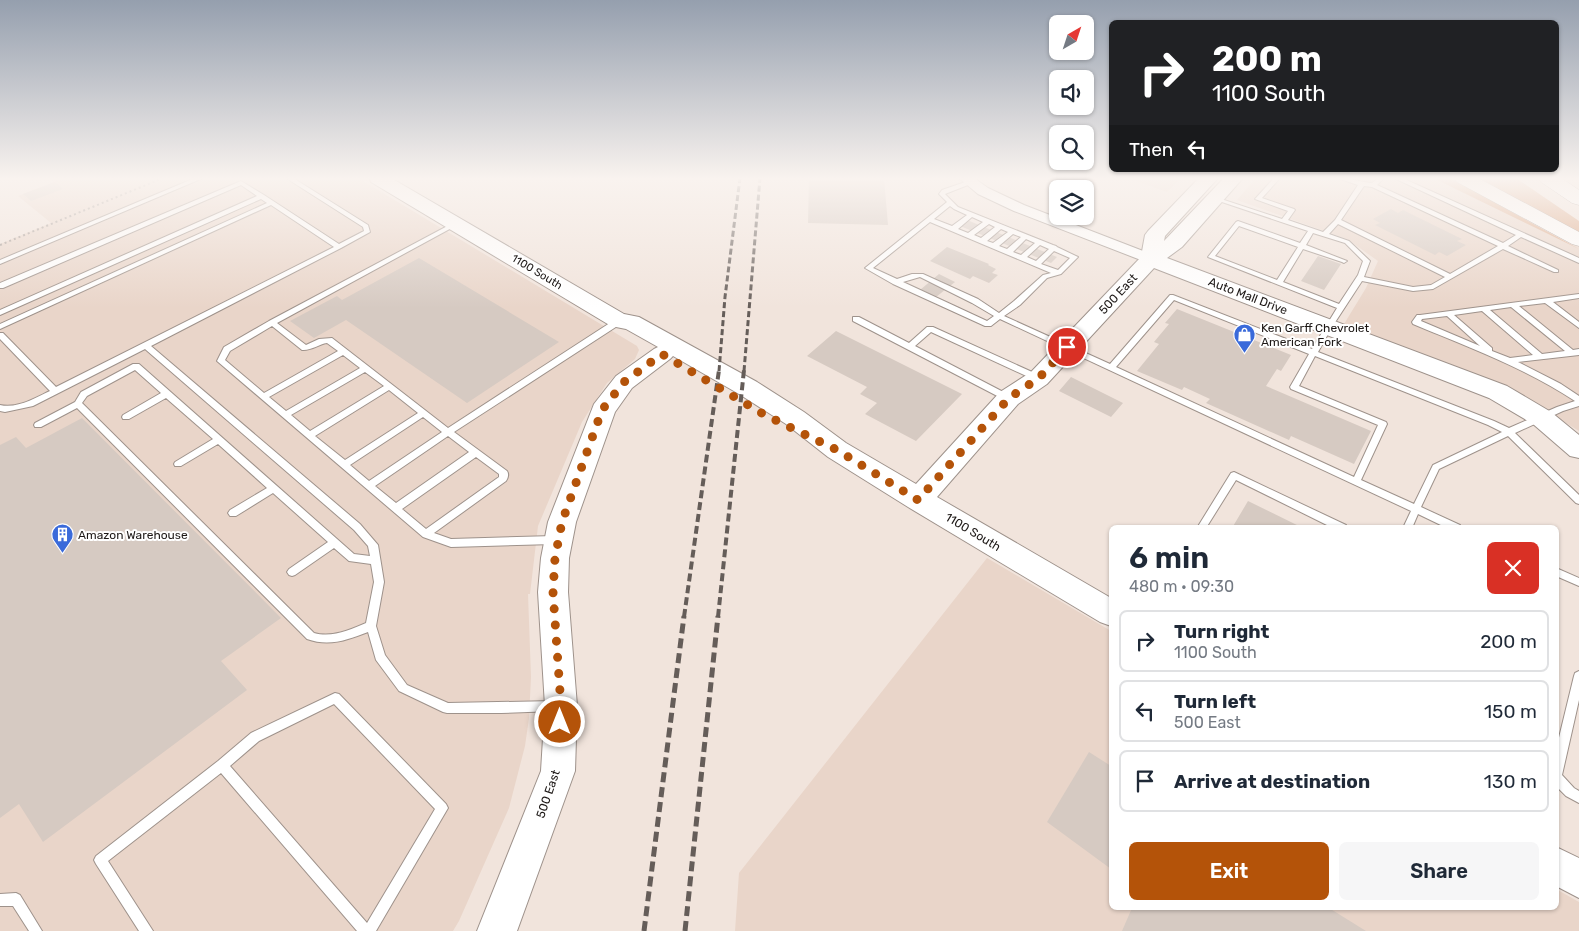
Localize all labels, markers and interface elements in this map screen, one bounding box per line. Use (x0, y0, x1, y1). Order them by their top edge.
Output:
north arrow (1049, 15, 1094, 60)
map controls (1049, 15, 1094, 225)
text: 200 m (1212, 38, 1322, 80)
icon: right (1129, 40, 1194, 105)
button: sound (1049, 70, 1094, 115)
text: 1100 South (1212, 80, 1326, 107)
button: search (1049, 125, 1094, 170)
icon: left (1183, 135, 1211, 163)
text: Then (1129, 138, 1173, 161)
button: layers (1049, 180, 1094, 225)
street label: 1100 South (509, 252, 565, 292)
street label: 500 East (1096, 271, 1140, 317)
street label: Auto Mall Drive (1207, 275, 1290, 318)
place label: Ken Garff Chevrolet American Fork (1261, 321, 1369, 349)
shop icon: Ken Garff Chevrolet American Fork (1233, 323, 1257, 354)
pin (1046, 326, 1088, 368)
icon: arrive (1053, 333, 1081, 361)
street label: 1100 South (943, 510, 1003, 554)
building icon: Amazon Warehouse (50, 523, 74, 554)
place label: Amazon Warehouse (78, 528, 188, 542)
text: 6 min (1129, 540, 1209, 576)
button: close (1487, 542, 1539, 594)
text: 480 m · 09:30 (1129, 577, 1234, 596)
text: Turn right (1174, 620, 1269, 643)
icon: right (1131, 627, 1159, 655)
text: 200 m (1480, 630, 1537, 653)
text: 1100 South (1174, 643, 1257, 662)
text: Turn left (1174, 690, 1256, 713)
position arrow (533, 695, 585, 747)
icon: left (1131, 697, 1159, 725)
text: 150 m (1484, 700, 1537, 723)
text: 500 East (1174, 713, 1241, 732)
icon: arrive (1131, 767, 1159, 795)
street label: 500 East (533, 768, 563, 820)
text: Arrive at destination (1174, 770, 1370, 793)
text: 130 m (1484, 770, 1537, 793)
button: Exit (1129, 842, 1329, 900)
button: Share (1339, 842, 1539, 900)

